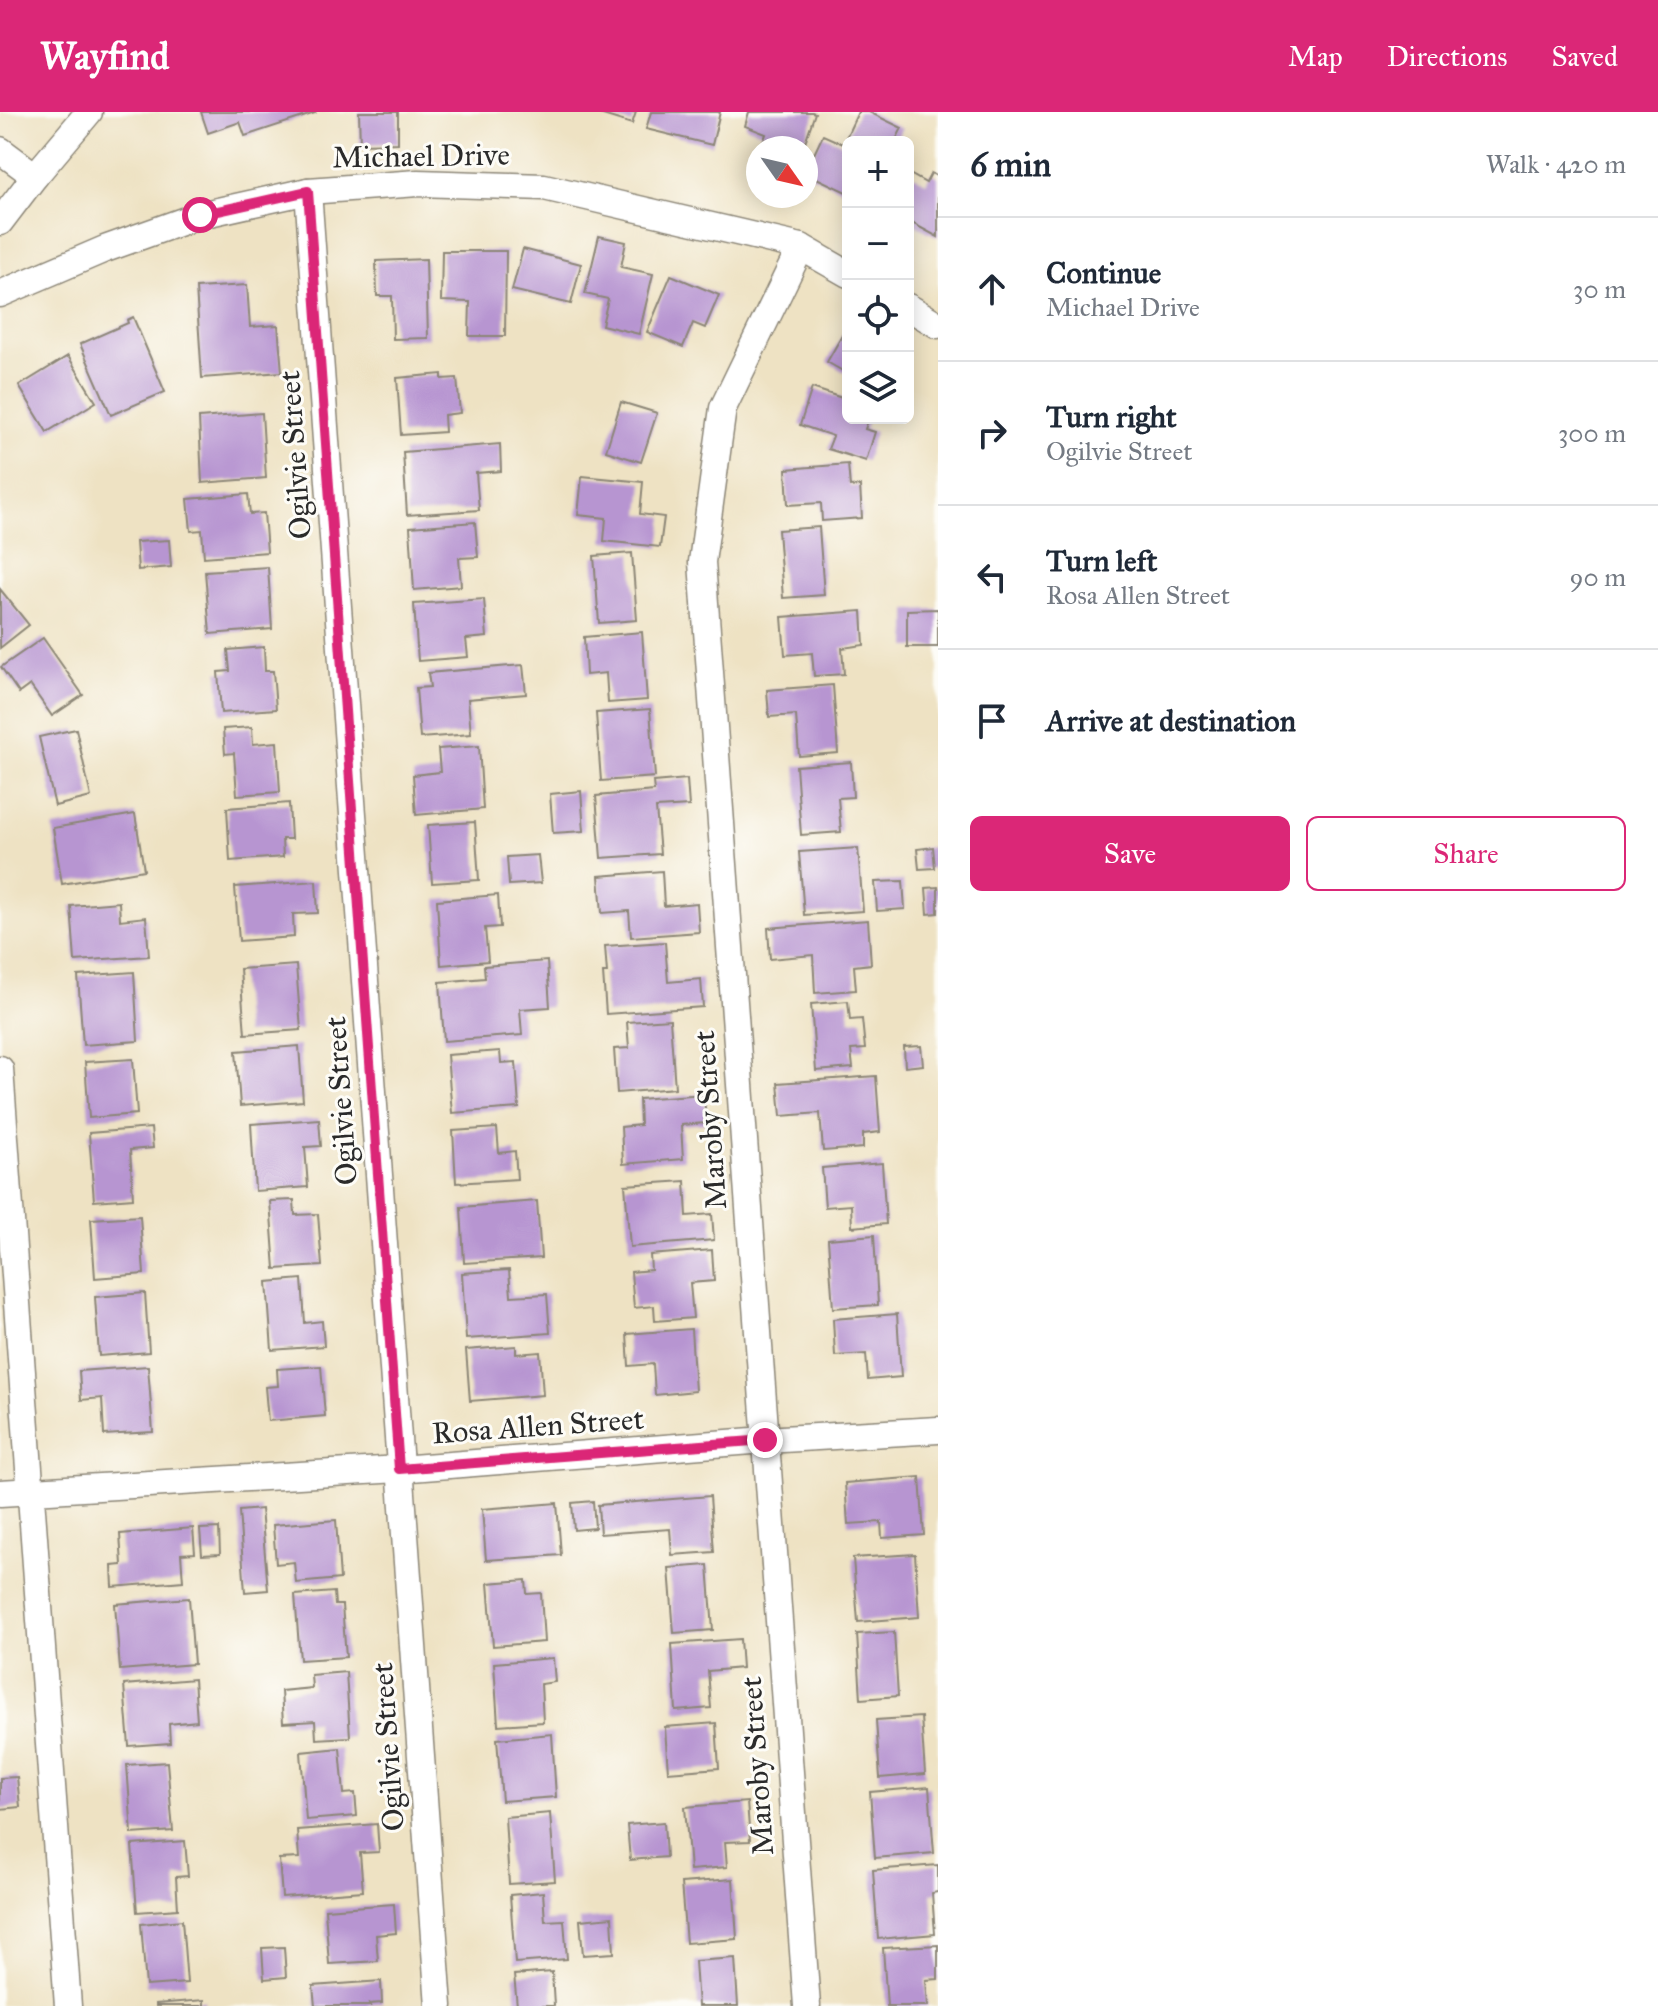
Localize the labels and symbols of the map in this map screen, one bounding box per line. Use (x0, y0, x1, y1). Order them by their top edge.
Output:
street label: Michael Drive (332, 136, 510, 176)
north arrow (746, 136, 818, 208)
route start (182, 197, 218, 233)
street label: Ogilvie Street (271, 369, 319, 541)
street label: Ogilvie Street (317, 1015, 365, 1187)
street label: Maroby Street (686, 1029, 734, 1211)
street label: Rosa Allen Street (431, 1401, 646, 1451)
route end (747, 1422, 783, 1458)
street label: Ogilvie Street (364, 1661, 412, 1833)
street label: Maroby Street (733, 1675, 781, 1857)

